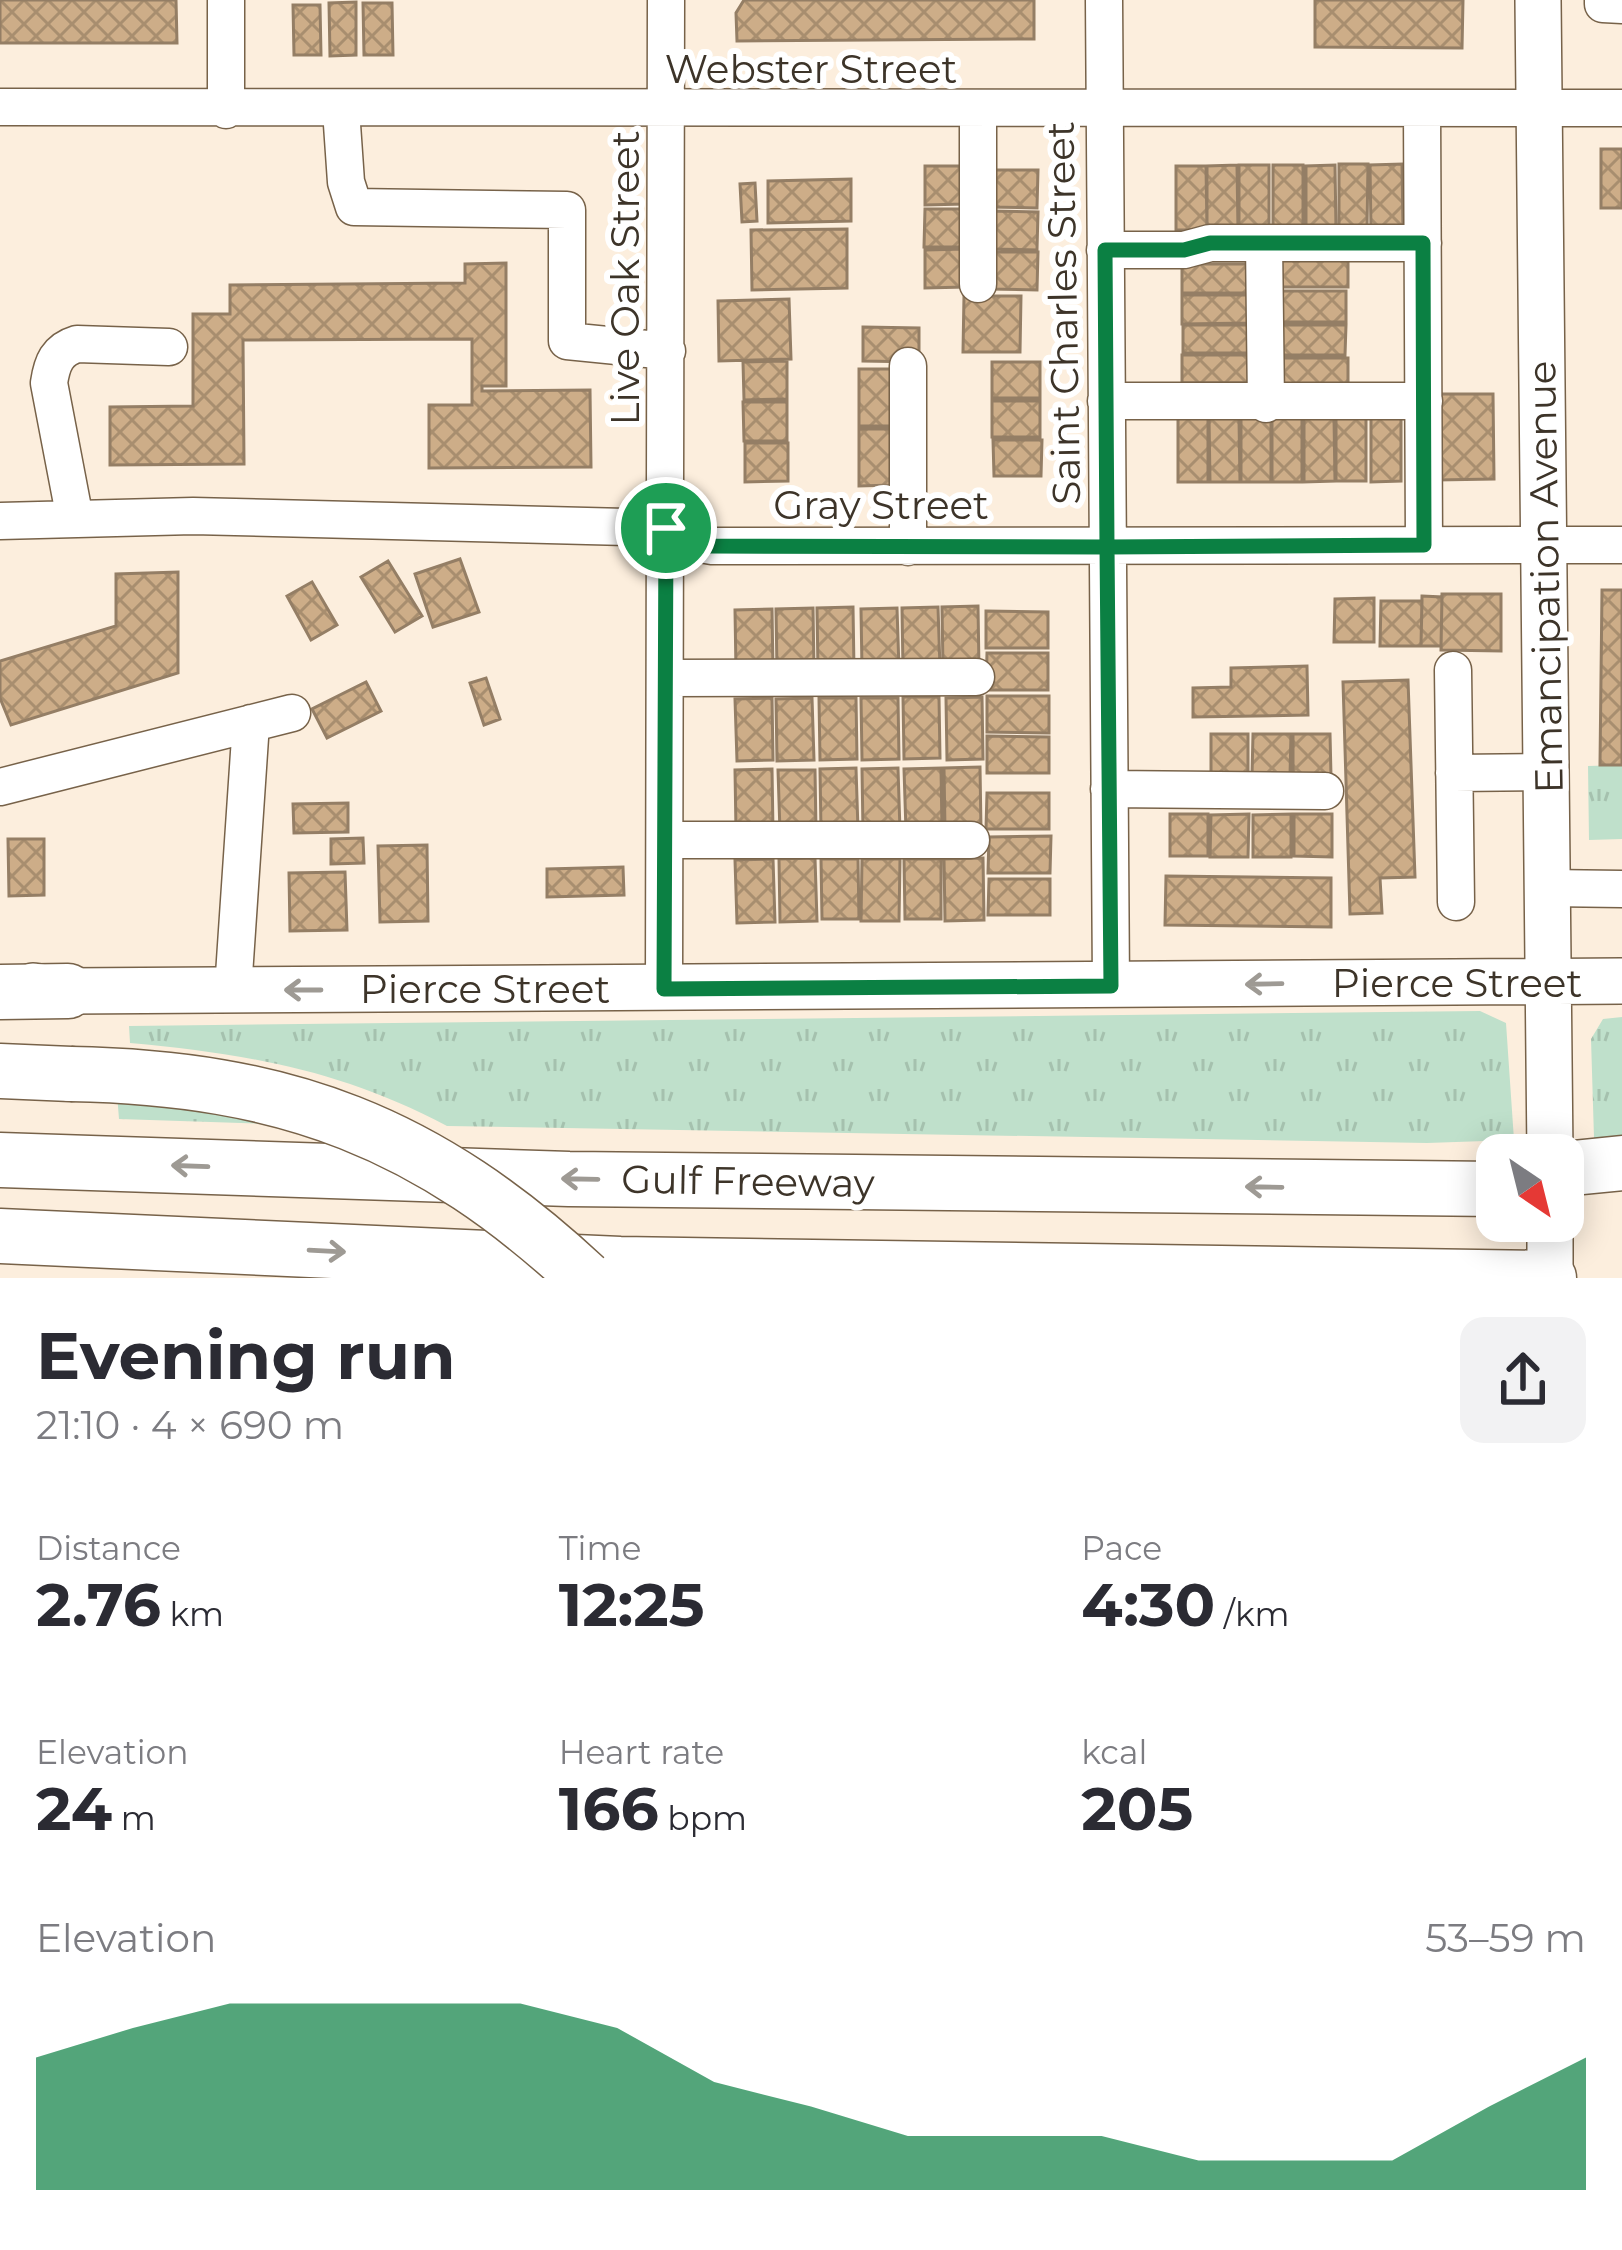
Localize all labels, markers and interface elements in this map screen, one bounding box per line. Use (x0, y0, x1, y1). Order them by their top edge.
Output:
street label: Webster Street (665, 45, 957, 93)
street label: Saint Charles Street (1036, 121, 1090, 505)
street label: Live Oak Street (601, 131, 649, 425)
street label: Emancipation Avenue (1517, 360, 1573, 794)
pin (615, 477, 717, 579)
street label: Gray Street (773, 481, 989, 529)
icon: arrive (633, 495, 699, 561)
street label: Pierce Street (1332, 959, 1582, 1007)
street label: Pierce Street (360, 965, 610, 1013)
one-way arrow (1245, 973, 1284, 995)
one-way arrow (284, 979, 323, 1001)
north arrow (1476, 1134, 1584, 1242)
map controls (1476, 1134, 1584, 1242)
one-way arrow (171, 1155, 210, 1178)
street label: Gulf Freeway (621, 1155, 876, 1207)
one-way arrow (561, 1167, 600, 1190)
one-way arrow (1245, 1176, 1284, 1199)
one-way arrow (307, 1240, 346, 1263)
text: Evening run (36, 1315, 456, 1396)
button: share (1460, 1317, 1586, 1443)
text: 21:10 · 4 × 690 m (36, 1401, 344, 1449)
text: Distance (36, 1528, 181, 1568)
text: Time (559, 1528, 641, 1568)
text: Pace (1081, 1528, 1162, 1568)
text: 2.76 (36, 1568, 161, 1641)
text: 12:25 (559, 1568, 704, 1641)
text: 4:30 (1081, 1568, 1215, 1641)
text: km (161, 1594, 224, 1634)
text: /km (1215, 1594, 1290, 1634)
text: Elevation (36, 1732, 189, 1772)
text: Heart rate (559, 1732, 724, 1772)
text: kcal (1081, 1732, 1147, 1772)
text: 24 (36, 1772, 112, 1845)
text: 166 (559, 1772, 659, 1845)
text: 205 (1081, 1772, 1193, 1845)
text: m (112, 1798, 156, 1838)
text: bpm (659, 1798, 747, 1838)
text: Elevation (36, 1914, 216, 1962)
text: 53–59 m (1425, 1914, 1586, 1962)

